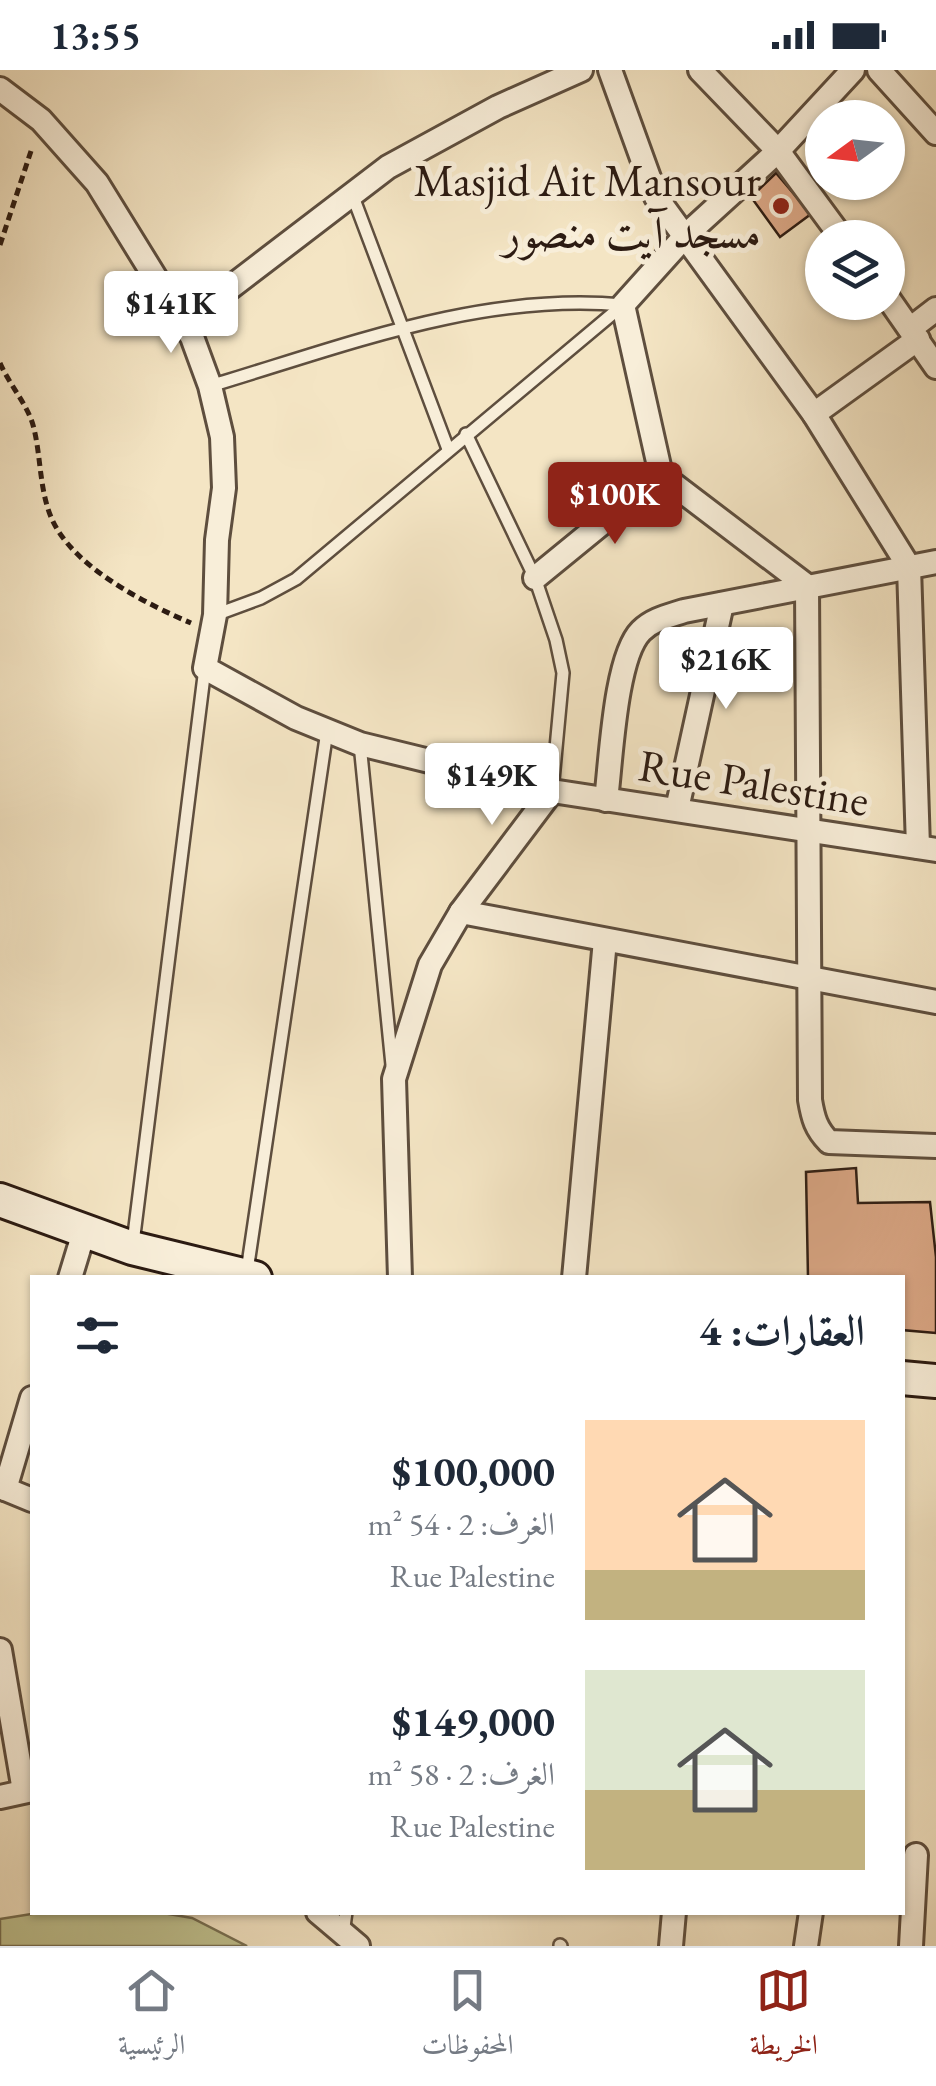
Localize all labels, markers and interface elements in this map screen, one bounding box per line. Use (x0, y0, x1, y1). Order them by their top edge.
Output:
text: 13:55 (50, 11, 141, 60)
north arrow (805, 100, 905, 200)
map controls (805, 100, 905, 320)
place label: Masjid Ait Mansour مسجد آيت منصور (414, 151, 761, 261)
marker: Masjid Ait Mansour مسجد آيت منصور (770, 195, 792, 217)
button: layers (805, 220, 905, 320)
pin: $141K (101, 271, 241, 356)
text: $141K (126, 282, 216, 324)
pin: $100K (545, 462, 685, 547)
text: $100K (570, 473, 660, 515)
pin: $216K (656, 627, 796, 712)
text: $216K (681, 638, 771, 680)
street label: Rue Palestine (635, 735, 873, 829)
pin: $149K (422, 743, 562, 828)
text: $149K (447, 754, 537, 796)
text: العقارات: 4 (699, 1303, 865, 1358)
icon: filters (70, 1308, 125, 1363)
text: $100,000 (392, 1444, 555, 1499)
icon: home (665, 1460, 785, 1580)
text: الغرف: 2 · 54 m² (368, 1503, 555, 1545)
text: Rue Palestine (390, 1555, 555, 1597)
text: $149,000 (392, 1694, 555, 1749)
icon: home (665, 1710, 785, 1830)
text: الغرف: 2 · 58 m² (368, 1753, 555, 1795)
text: Rue Palestine (390, 1805, 555, 1847)
tab: الرئيسية (118, 1963, 185, 2072)
tab: المحفوظات (421, 1963, 514, 2072)
tab: الخريطة (750, 1963, 818, 2072)

